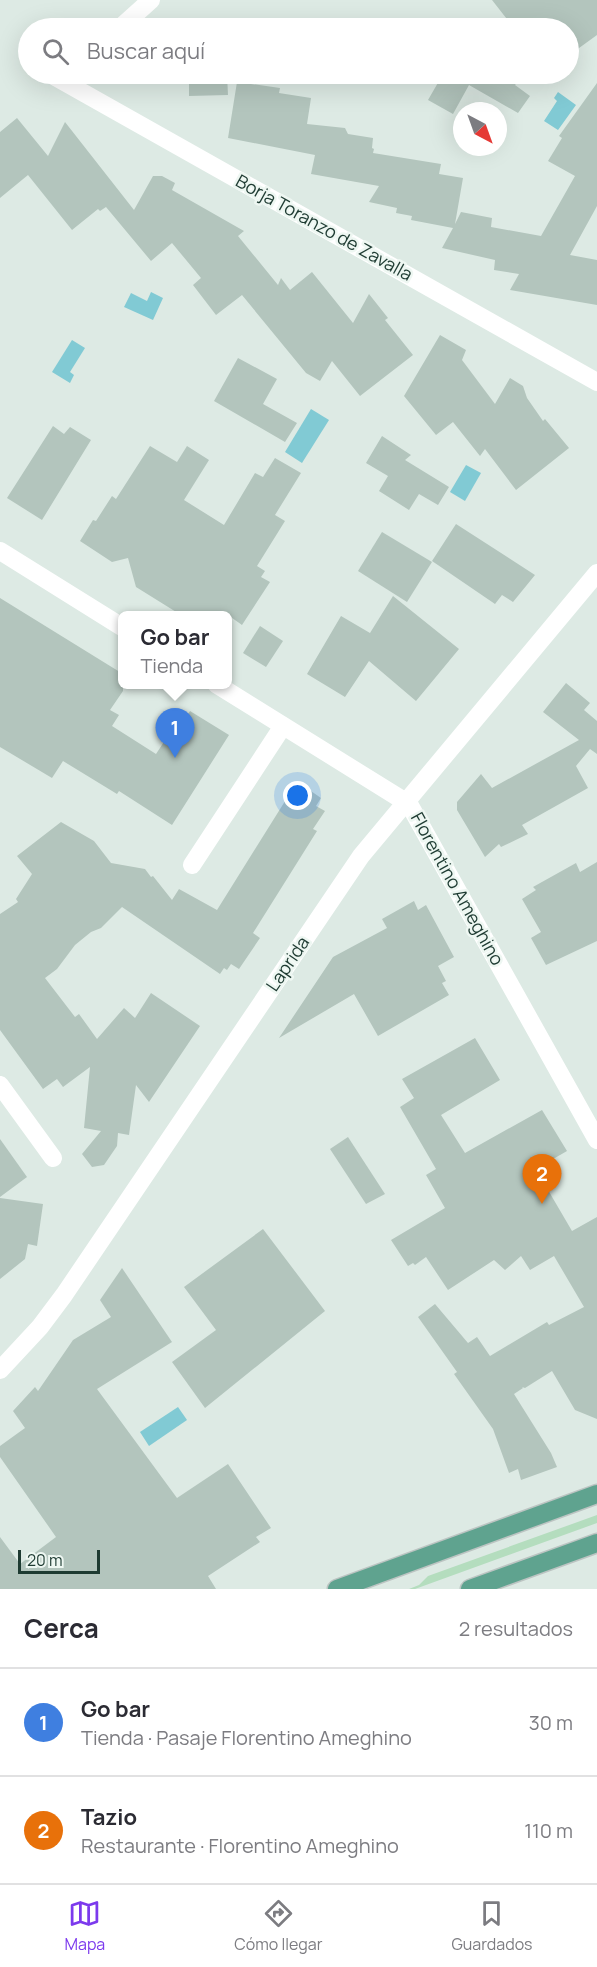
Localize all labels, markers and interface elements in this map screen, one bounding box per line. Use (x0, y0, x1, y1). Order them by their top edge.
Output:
search box (18, 18, 579, 84)
icon: search (39, 35, 72, 68)
text: Buscar aquí (87, 36, 205, 66)
north arrow (453, 102, 507, 156)
street label: Borja Toranzo de Zavalla (232, 168, 417, 286)
popup (118, 611, 232, 689)
text: Go bar (140, 622, 210, 652)
text: Tienda (140, 652, 203, 679)
pin: 1 (156, 708, 195, 758)
your location (283, 781, 312, 810)
street label: Florentino Ameghino (406, 808, 510, 969)
street label: Laprida (260, 931, 314, 996)
pin: 2 (522, 1154, 562, 1204)
scale bar (18, 1547, 100, 1574)
text: 20 m (27, 1549, 63, 1571)
text: Cerca (24, 1610, 99, 1646)
text: 2 resultados (459, 1615, 573, 1642)
text: Go bar (81, 1694, 150, 1724)
text: 1 (39, 1709, 48, 1736)
text: 30 m (529, 1709, 573, 1736)
text: Tienda · Pasaje Florentino Ameghino (81, 1724, 412, 1751)
text: Tazio (81, 1802, 137, 1832)
text: 2 (38, 1817, 49, 1844)
text: 110 m (524, 1817, 573, 1844)
text: Restaurante · Florentino Ameghino (81, 1832, 399, 1859)
tab: Mapa (65, 1897, 105, 1955)
tab: Cómo llegar (234, 1897, 322, 1955)
tab: Guardados (452, 1897, 532, 1955)

